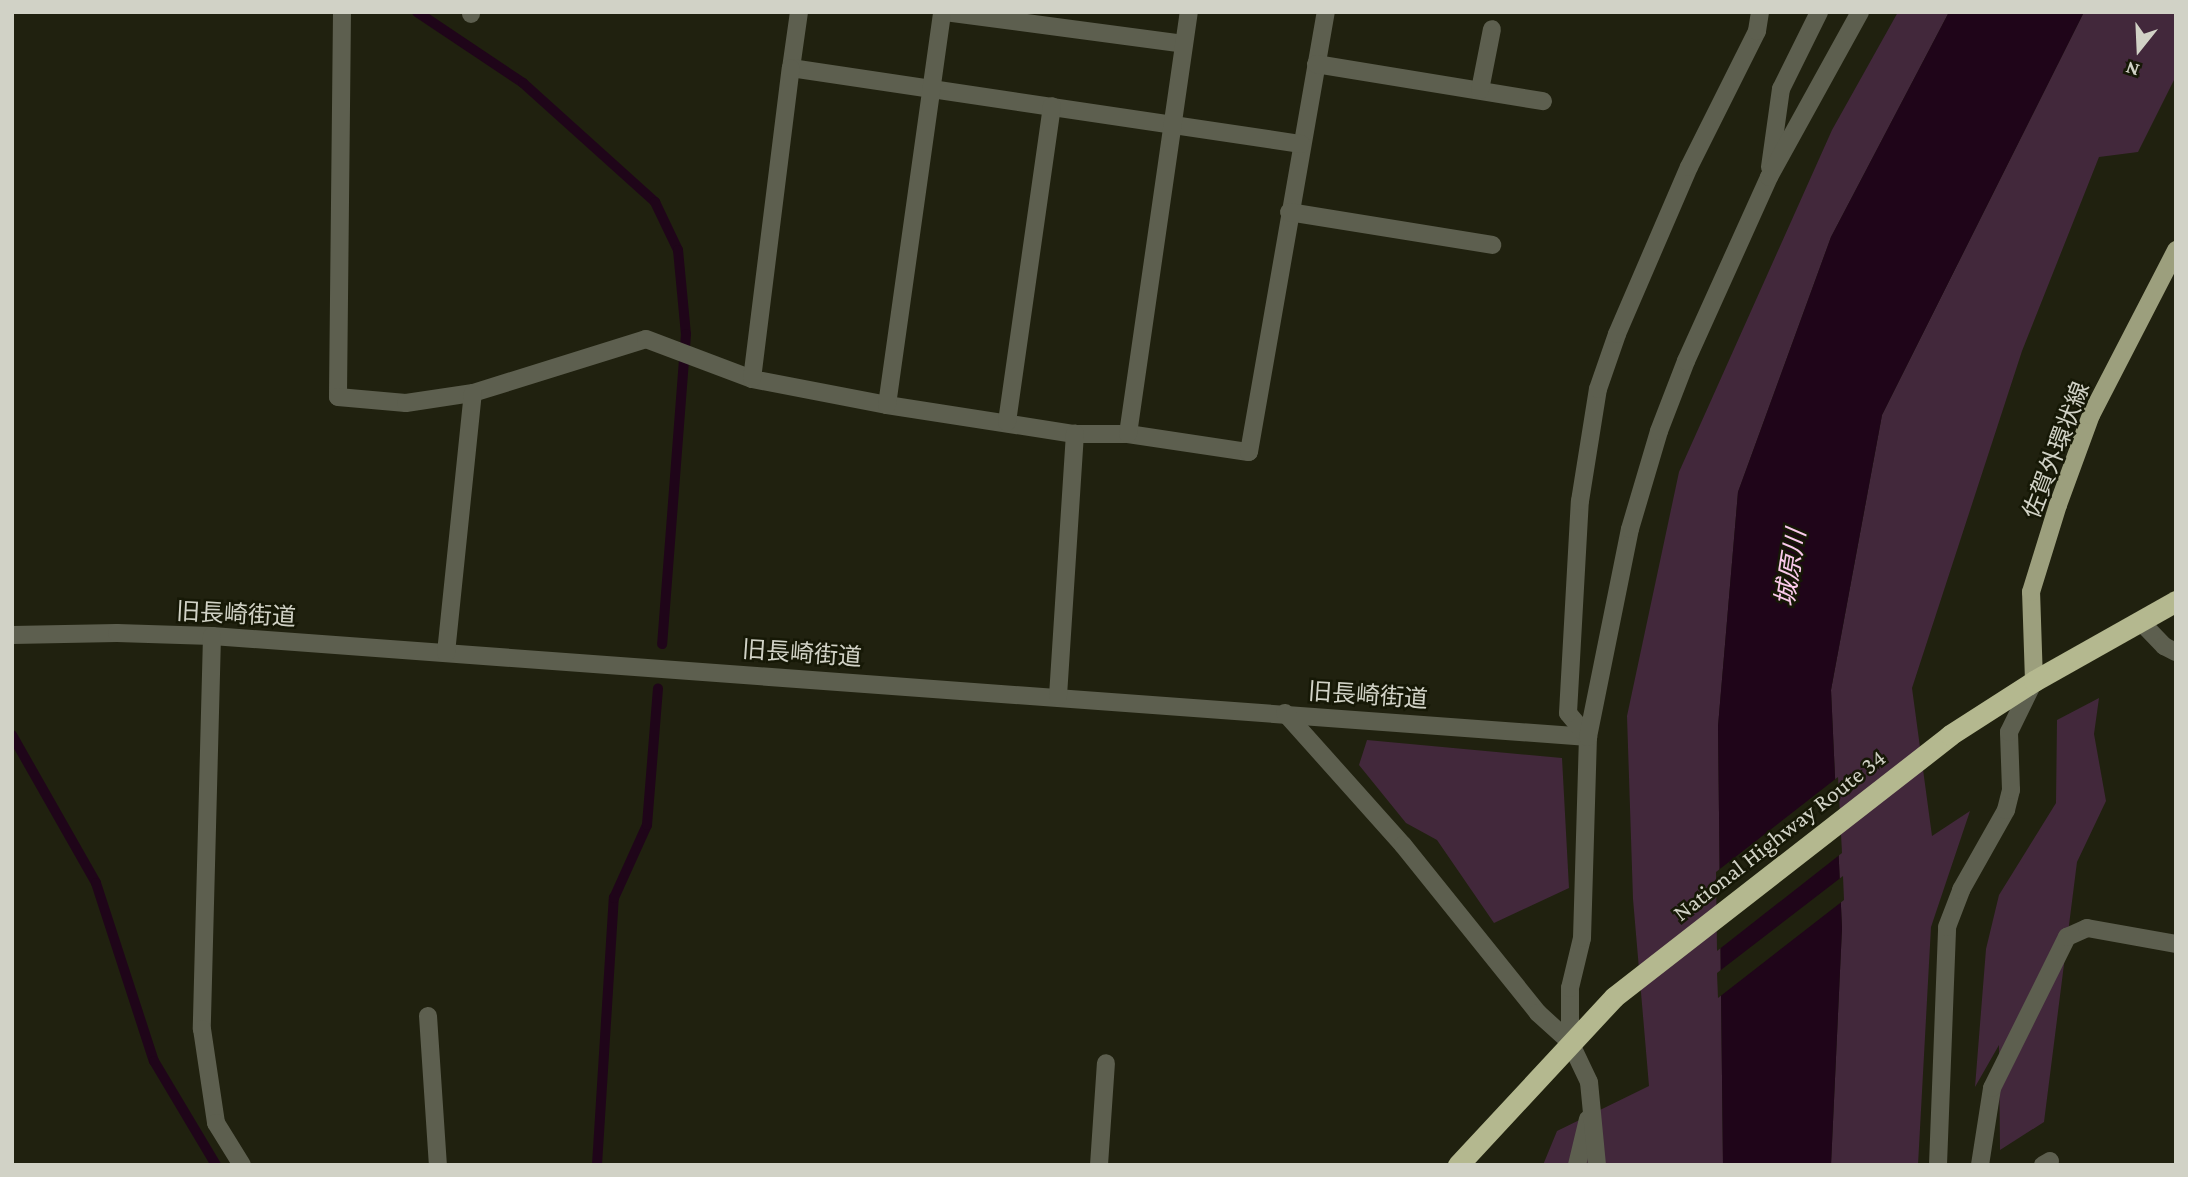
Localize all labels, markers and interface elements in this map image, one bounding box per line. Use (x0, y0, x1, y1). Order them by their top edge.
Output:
north arrow (2104, 14, 2174, 84)
text: N (2123, 57, 2142, 81)
street label: 佐賀外環状線 (2017, 378, 2095, 522)
water label: 城原川 (1769, 527, 1813, 609)
street label: 旧長崎街道 (175, 596, 297, 632)
street label: 旧長崎街道 (741, 634, 863, 672)
street label: 旧長崎街道 (1307, 676, 1429, 714)
street label: National Highway Route 34 (1667, 743, 1891, 927)

